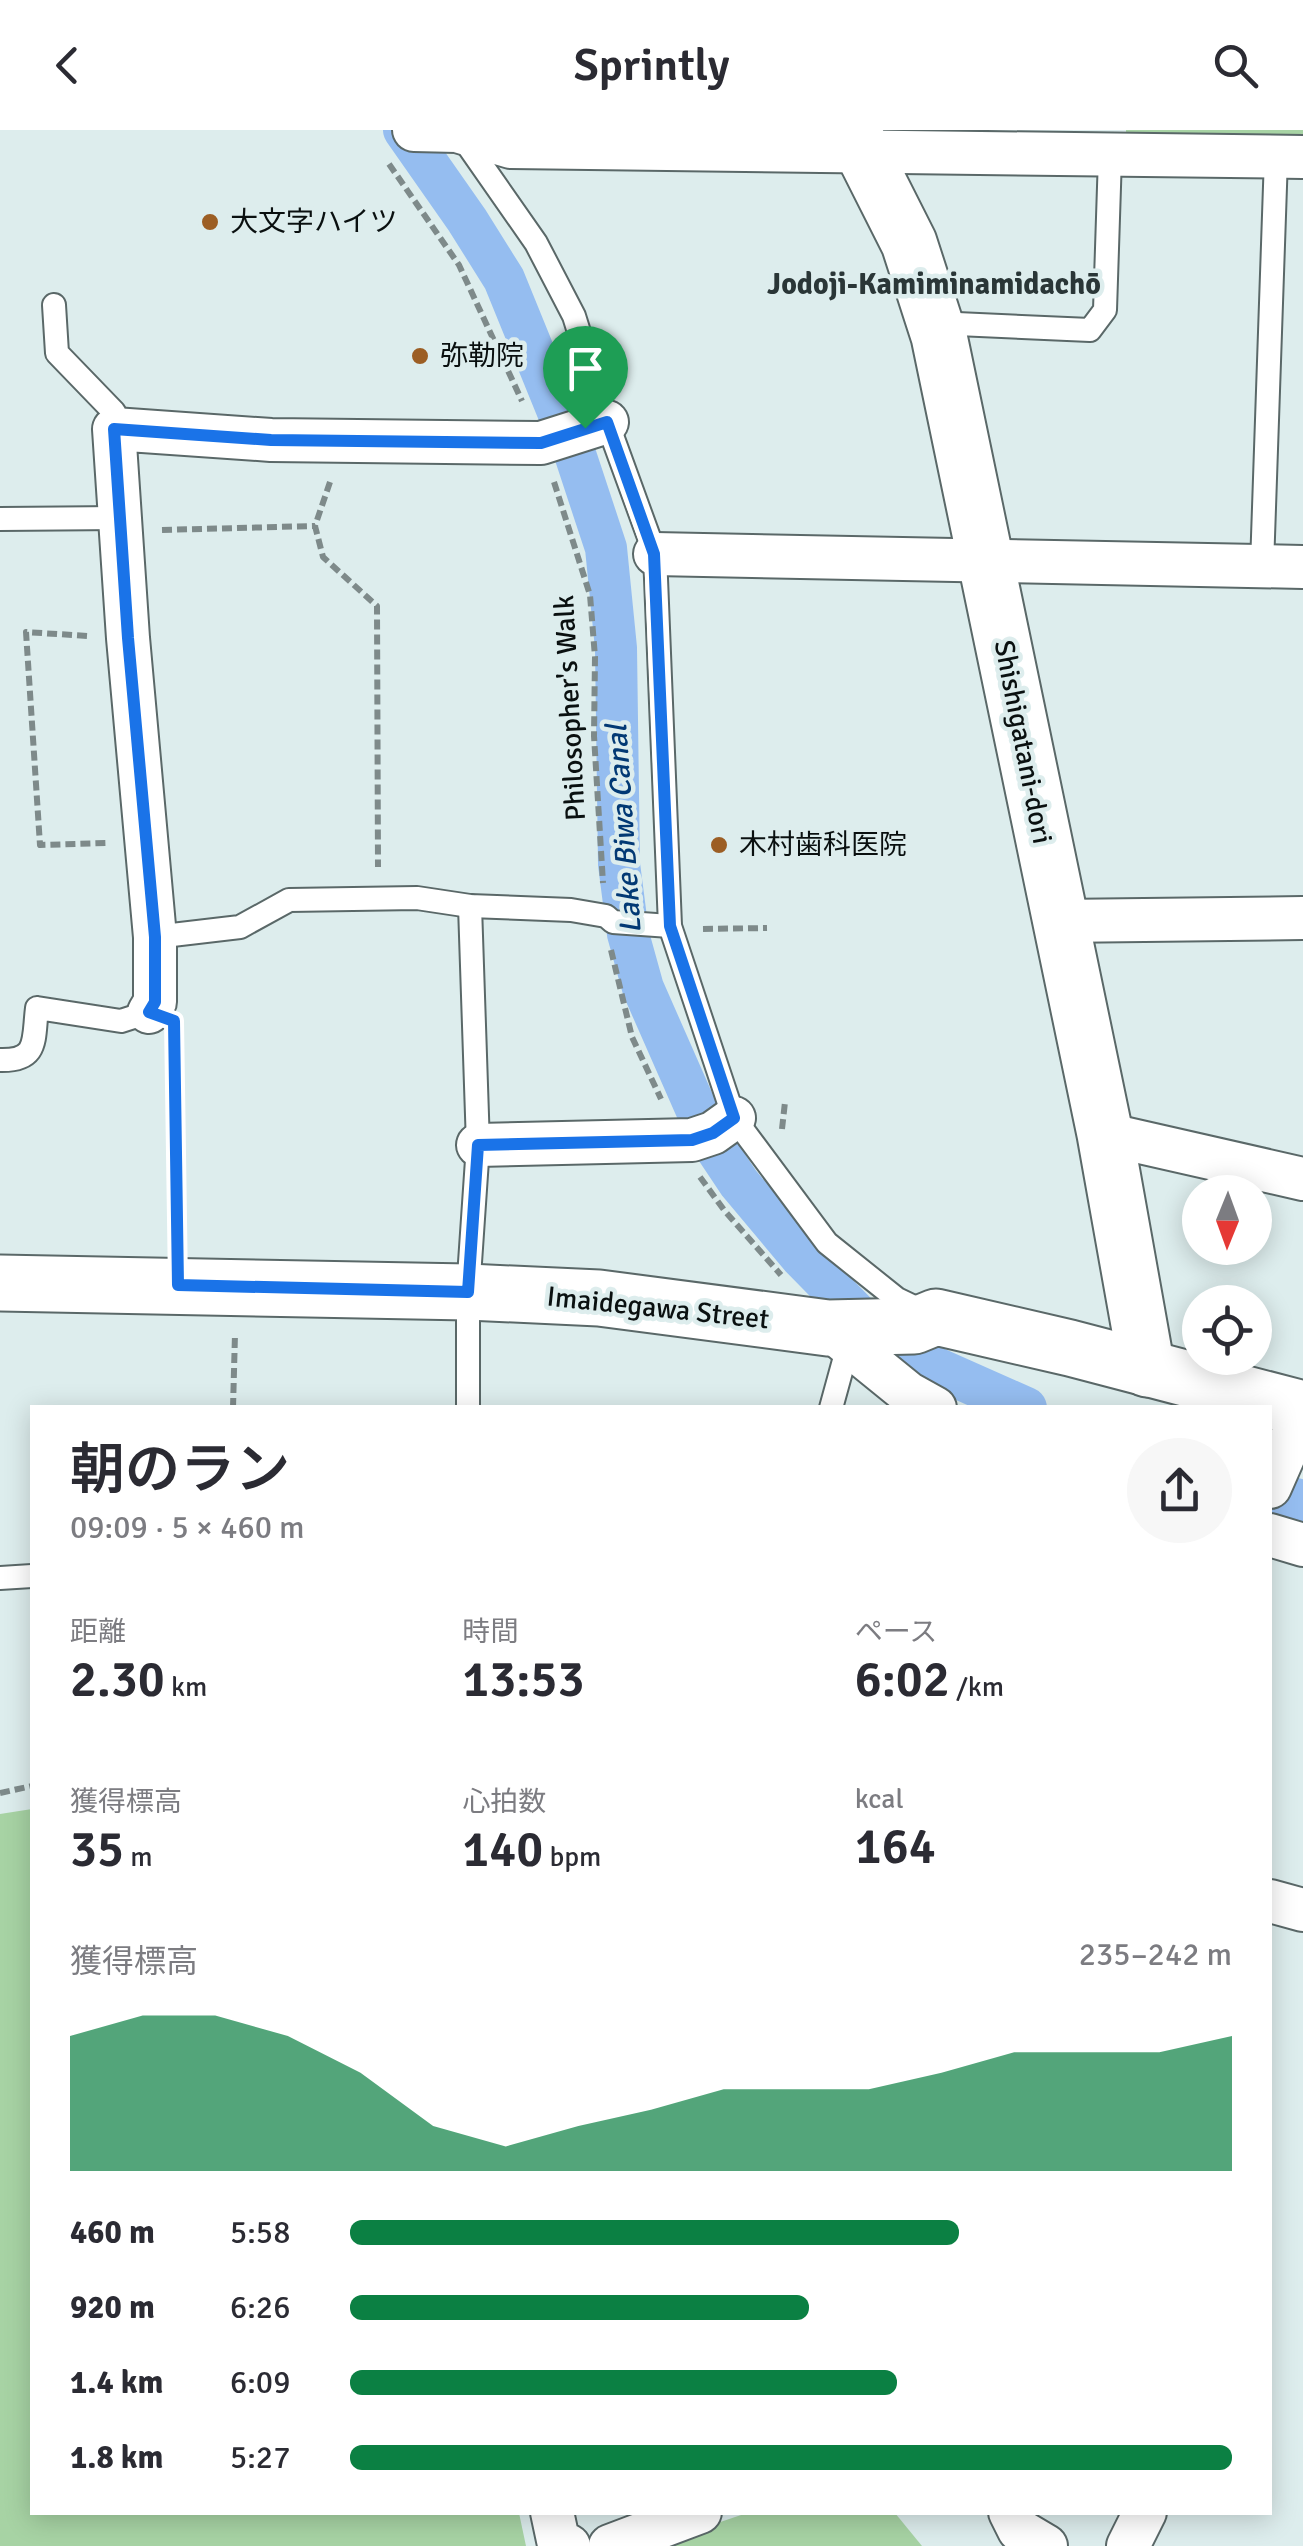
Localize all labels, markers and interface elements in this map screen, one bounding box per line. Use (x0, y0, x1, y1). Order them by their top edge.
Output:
icon: back (40, 38, 95, 93)
text: Sprintly (574, 38, 729, 93)
icon: search (1208, 38, 1263, 93)
place label: 大文字ハイツ (230, 205, 397, 239)
marker: 大文字ハイツ (199, 211, 221, 233)
district label: Jodoji-Kamiminamidachō (767, 266, 1101, 303)
pin (543, 326, 628, 429)
place label: 弥勒院 (440, 339, 524, 373)
icon: arrive (558, 341, 613, 396)
marker: 弥勒院 (409, 345, 431, 367)
street label: Philosopher's Walk (547, 594, 593, 822)
street label: Shishigatani-dori (987, 637, 1059, 847)
water label: Lake Biwa Canal (598, 721, 650, 935)
place label: 木村歯科医院 (739, 828, 907, 862)
marker: 木村歯科医院 (708, 834, 730, 856)
north arrow (1182, 1175, 1272, 1265)
map controls (1182, 1175, 1272, 1375)
street label: Imaidegawa Street (545, 1279, 771, 1337)
button: locate (1182, 1285, 1272, 1375)
text: 朝のラン (70, 1436, 290, 1504)
button: share (1127, 1438, 1232, 1543)
text: 09:09 · 5 × 460 m (70, 1508, 305, 1547)
text: 距離 (70, 1615, 126, 1649)
text: 時間 (462, 1615, 518, 1649)
text: ペース (855, 1615, 937, 1649)
text: 2.30 (70, 1649, 165, 1711)
text: 13:53 (462, 1649, 584, 1711)
text: 6:02 (855, 1649, 950, 1711)
text: km (165, 1670, 207, 1704)
text: /km (950, 1670, 1004, 1704)
text: kcal (855, 1782, 904, 1816)
text: 獲得標高 (70, 1785, 182, 1819)
text: 心拍数 (462, 1785, 546, 1819)
text: 164 (855, 1816, 936, 1878)
text: 35 (70, 1819, 124, 1881)
text: 140 (462, 1819, 543, 1881)
text: m (124, 1840, 153, 1874)
text: bpm (543, 1840, 601, 1874)
text: 235–242 m (1079, 1935, 1232, 1974)
text: 獲得標高 (70, 1942, 198, 1981)
text: 460 m (70, 2213, 155, 2252)
text: 5:58 (230, 2213, 290, 2252)
text: 920 m (70, 2288, 155, 2327)
text: 6:26 (230, 2288, 290, 2327)
text: 1.4 km (70, 2363, 163, 2402)
text: 6:09 (230, 2363, 290, 2402)
text: 1.8 km (70, 2438, 163, 2477)
text: 5:27 (230, 2438, 290, 2477)

